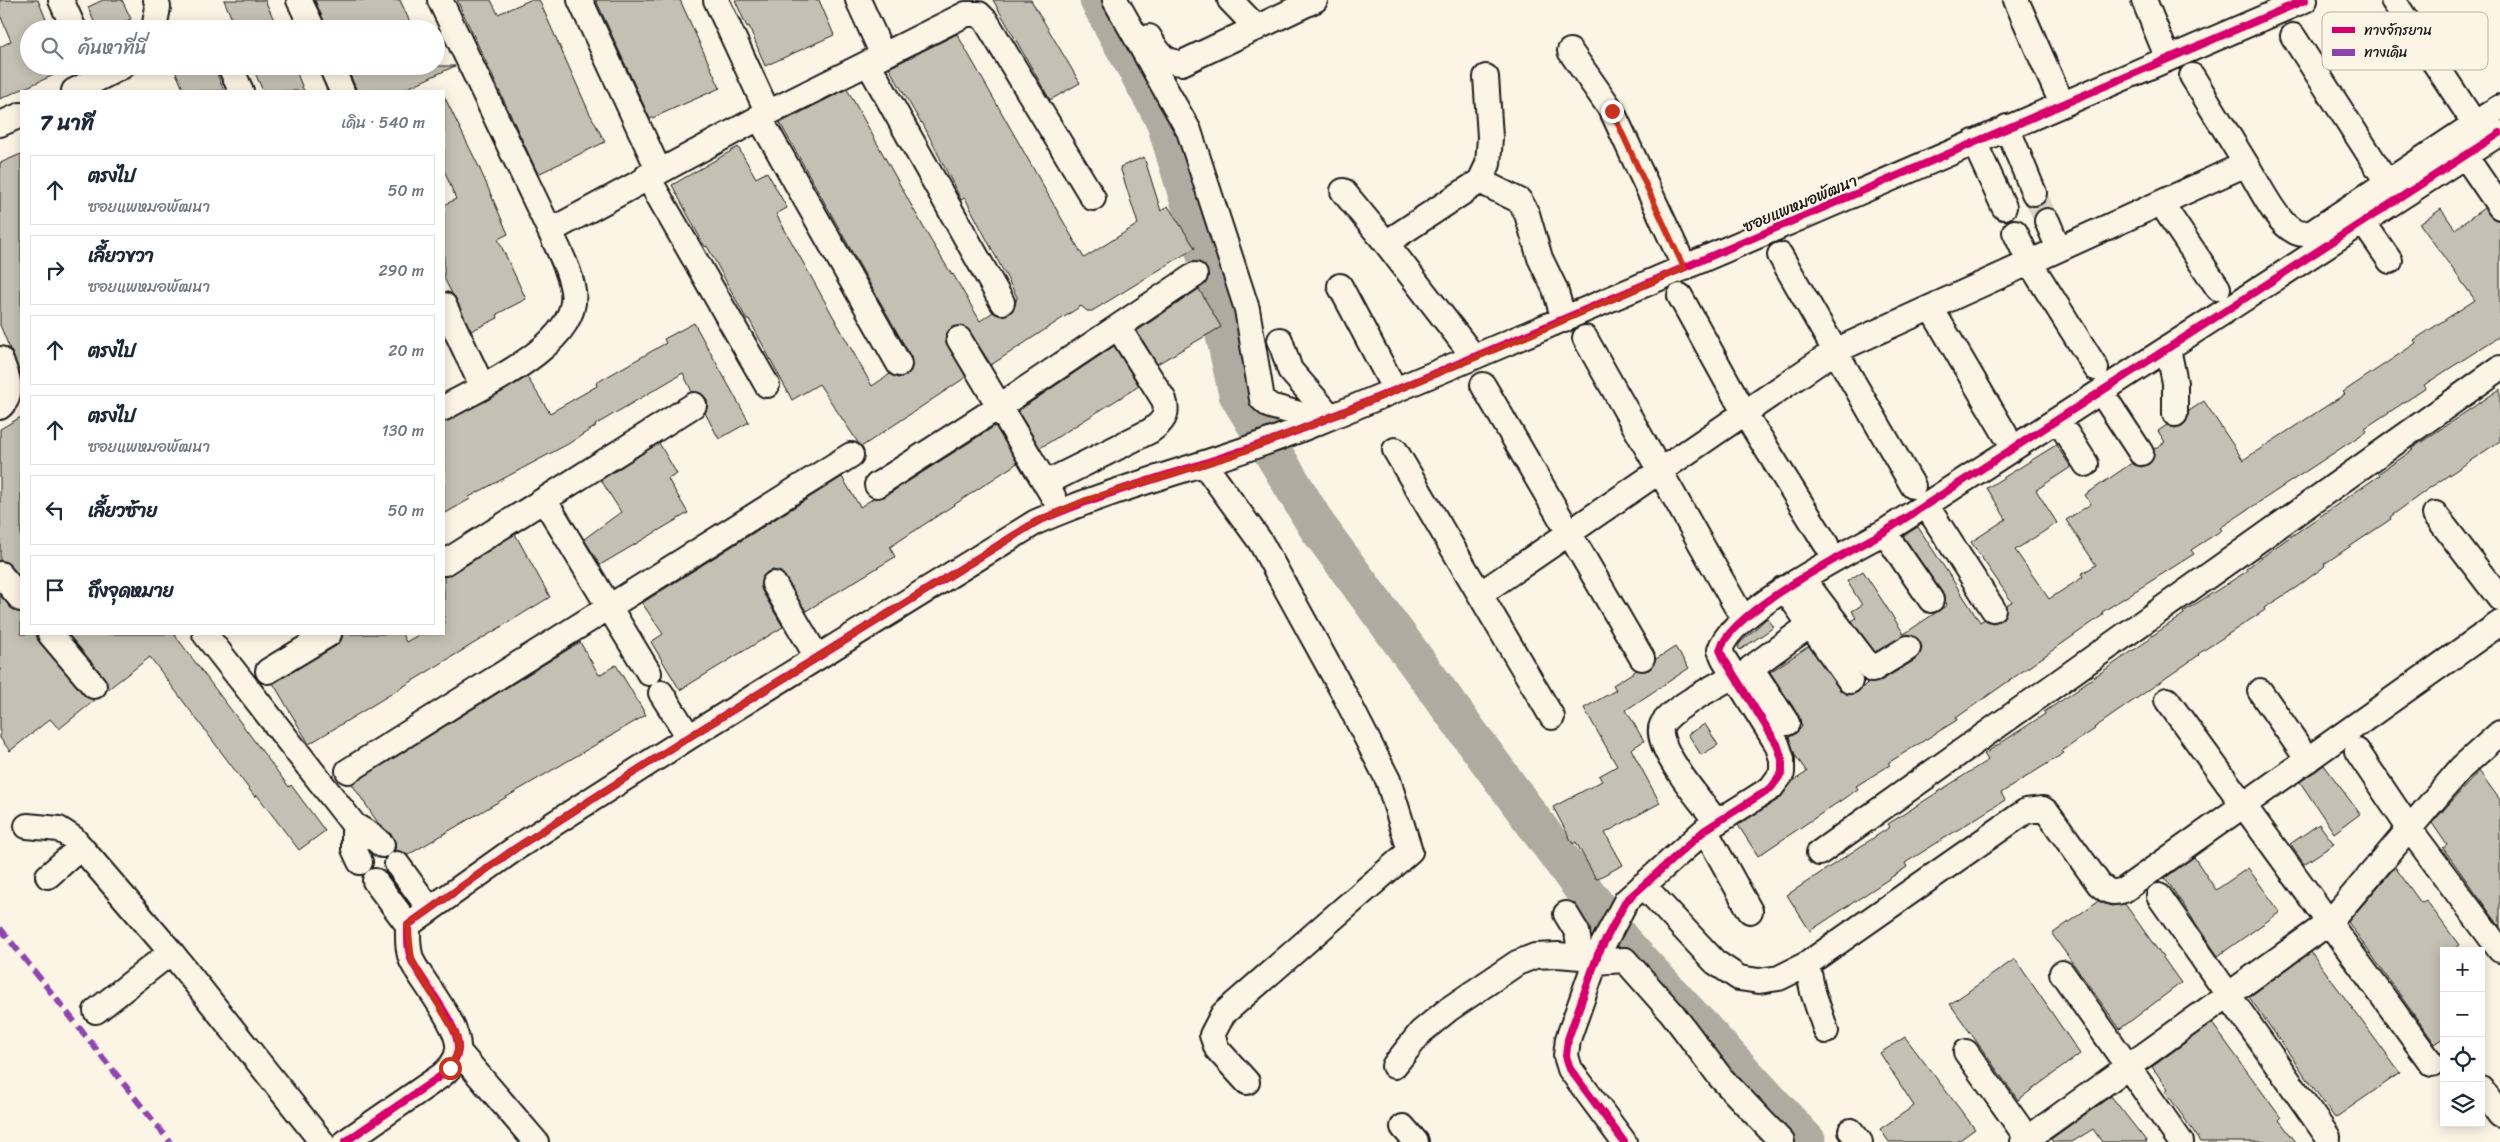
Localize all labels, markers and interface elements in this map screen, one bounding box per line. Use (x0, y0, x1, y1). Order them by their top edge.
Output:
legend (2322, 12, 2488, 70)
text: ทางจักรยาน (2364, 18, 2432, 43)
search box (20, 20, 445, 75)
text: ค้นหาที่นี่ (78, 31, 147, 64)
icon: search (38, 34, 66, 62)
text: ทางเดิน (2364, 40, 2408, 65)
route end (1601, 100, 1624, 123)
text: 7 นาที (40, 104, 94, 142)
text: เดิน · 540 m (341, 108, 425, 137)
text: ตรงไป (88, 159, 136, 192)
street label: ซอยแพหมอพัฒนา (1738, 166, 1862, 241)
icon: ahead (41, 176, 69, 204)
text: 50 m (388, 176, 424, 205)
text: ซอยแพหมอพัฒนา (88, 192, 210, 221)
text: เลี้ยวขวา (88, 239, 154, 272)
icon: right (41, 256, 69, 284)
text: 290 m (378, 256, 424, 285)
text: ซอยแพหมอพัฒนา (88, 272, 210, 301)
text: ตรงไป (88, 334, 136, 367)
icon: ahead (41, 336, 69, 364)
text: 20 m (388, 336, 424, 365)
text: ตรงไป (88, 399, 136, 432)
icon: ahead (41, 416, 69, 444)
text: 130 m (382, 416, 424, 445)
text: ซอยแพหมอพัฒนา (88, 432, 210, 461)
text: เลี้ยวซ้าย (88, 494, 157, 527)
icon: left (41, 496, 69, 524)
text: 50 m (388, 496, 424, 525)
text: ถึงจุดหมาย (88, 574, 174, 607)
icon: arrive (41, 576, 69, 604)
map controls (2440, 947, 2485, 1127)
button: + (2440, 947, 2485, 992)
button: − (2440, 992, 2485, 1037)
button: locate (2440, 1037, 2485, 1082)
route start (439, 1057, 462, 1080)
button: layers (2440, 1082, 2485, 1127)

